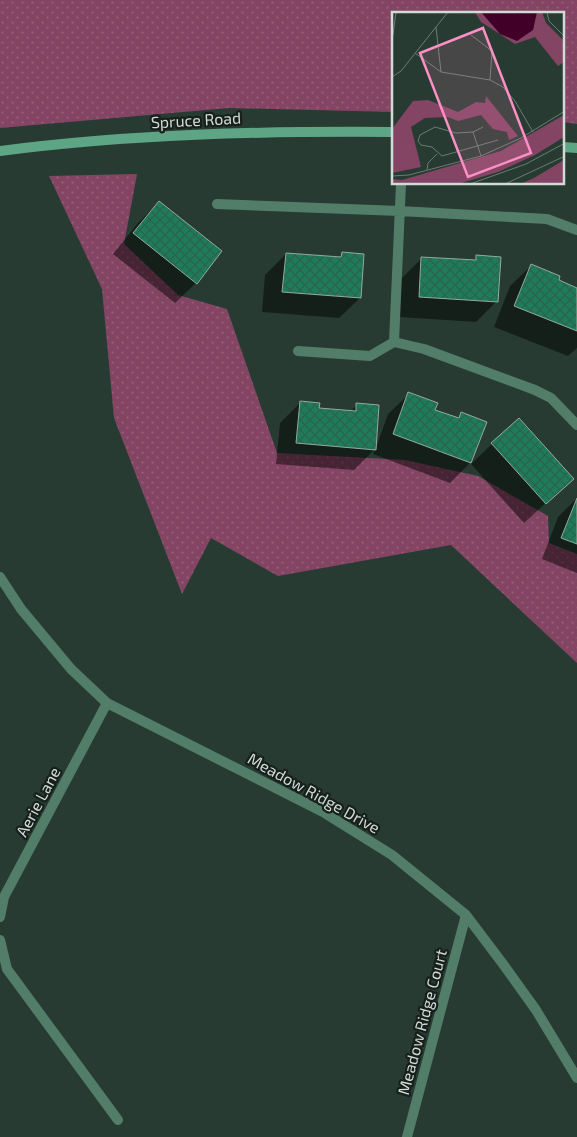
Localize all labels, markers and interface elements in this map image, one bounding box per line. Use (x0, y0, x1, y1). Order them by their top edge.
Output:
inset map (392, 12, 564, 185)
street label: Spruce Road (150, 108, 242, 131)
street label: Meadow Ridge Drive (245, 748, 384, 837)
street label: Aerie Lane (11, 764, 64, 840)
street label: Meadow Ridge Court (393, 947, 450, 1097)

